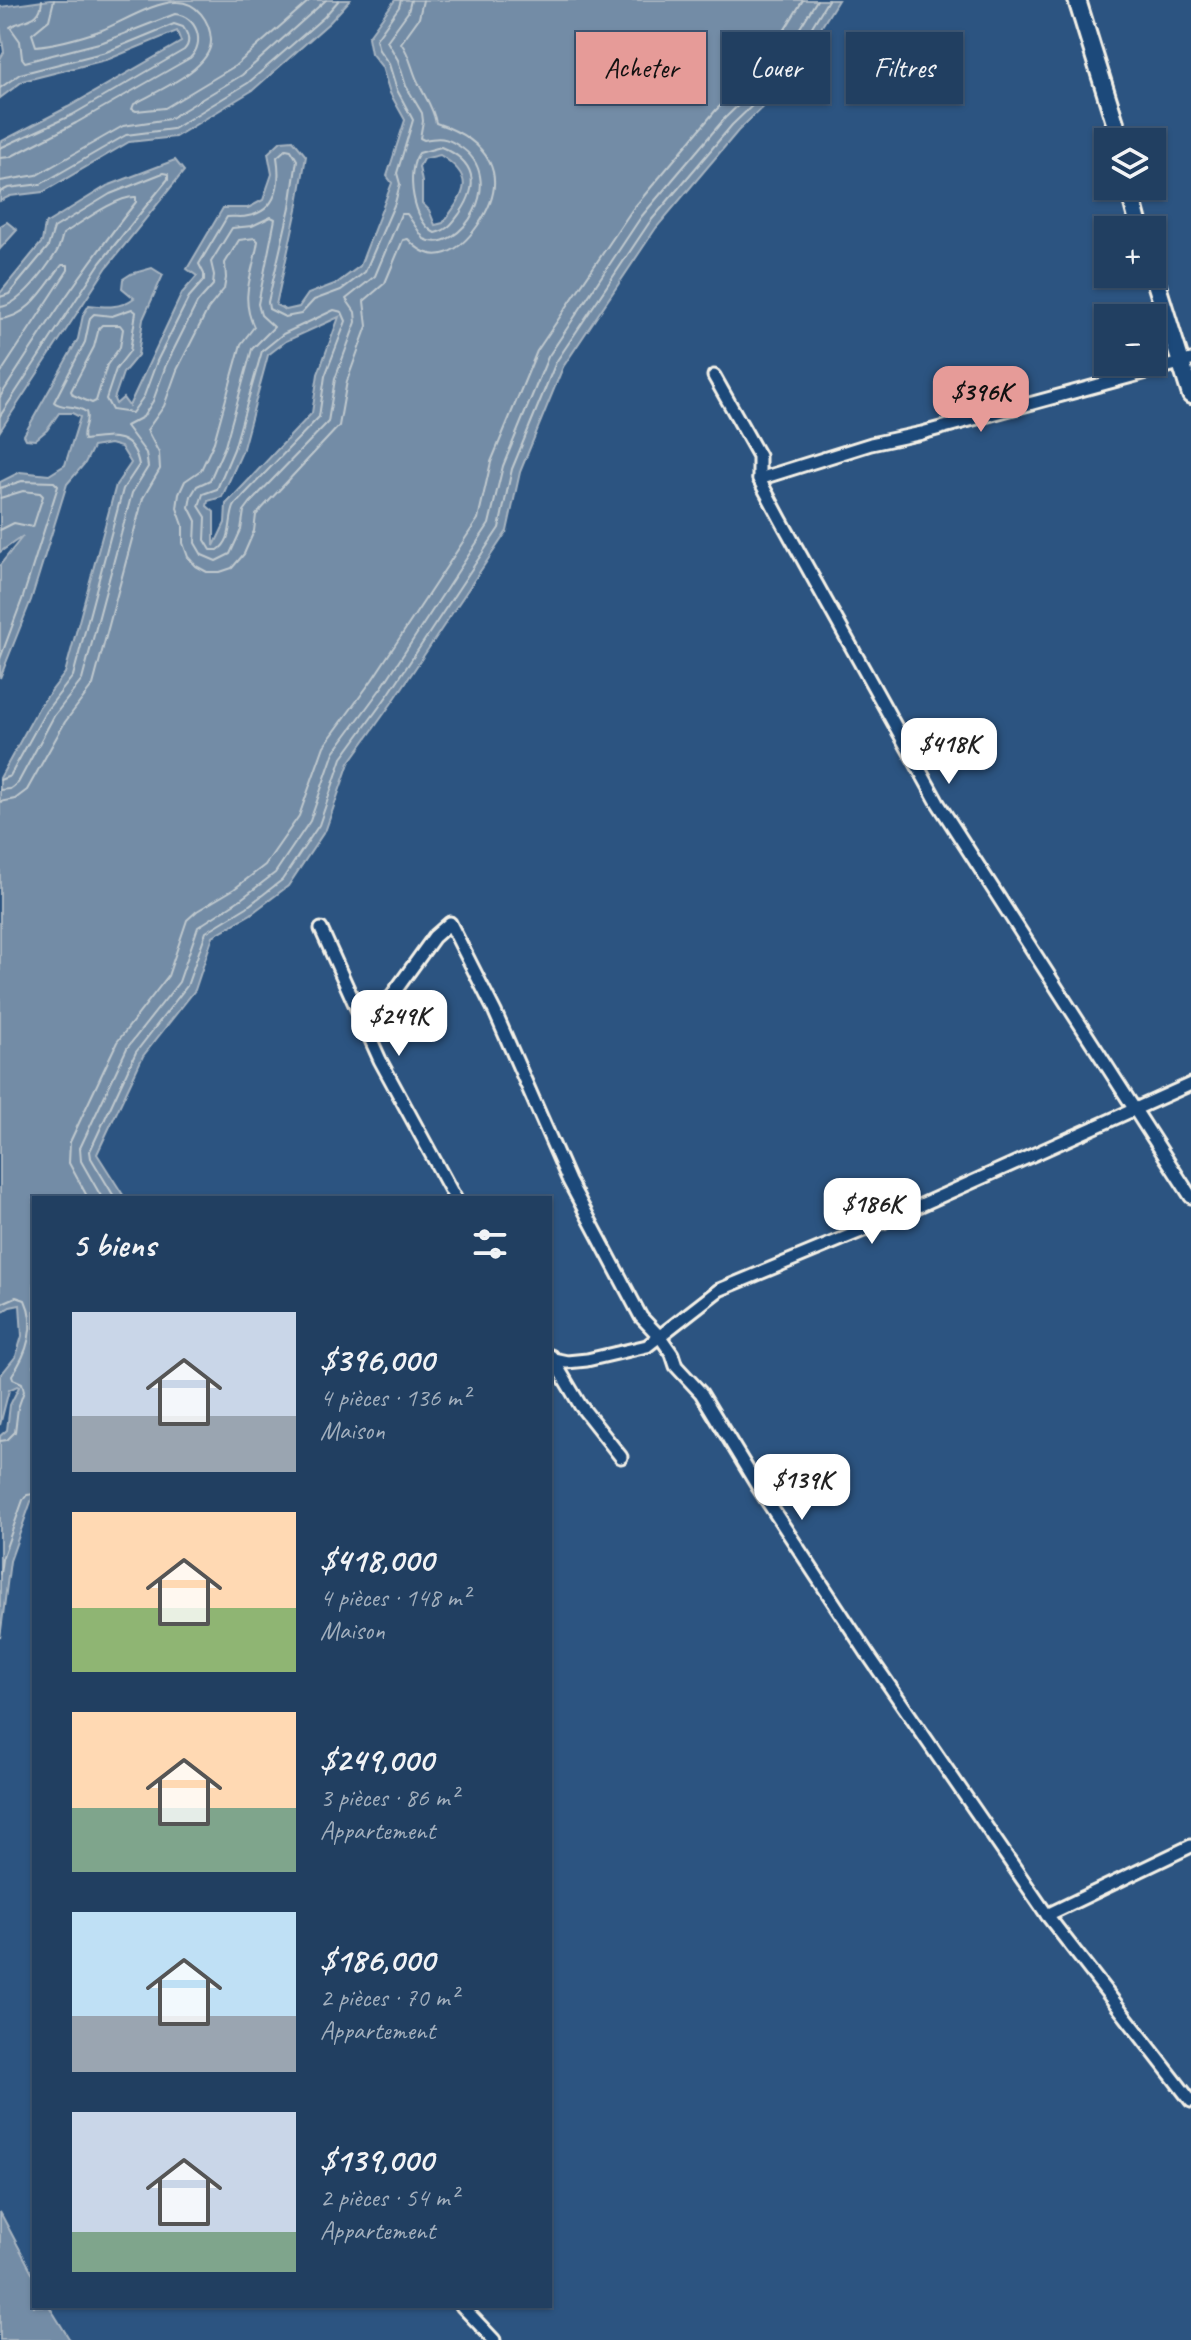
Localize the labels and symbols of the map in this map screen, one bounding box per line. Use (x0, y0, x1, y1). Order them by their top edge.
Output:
pin: $396K (925, 366, 1037, 434)
pin: $418K (893, 718, 1005, 786)
pin: $249K (343, 990, 455, 1058)
pin: $186K (816, 1178, 928, 1246)
pin: $139K (746, 1454, 858, 1522)

